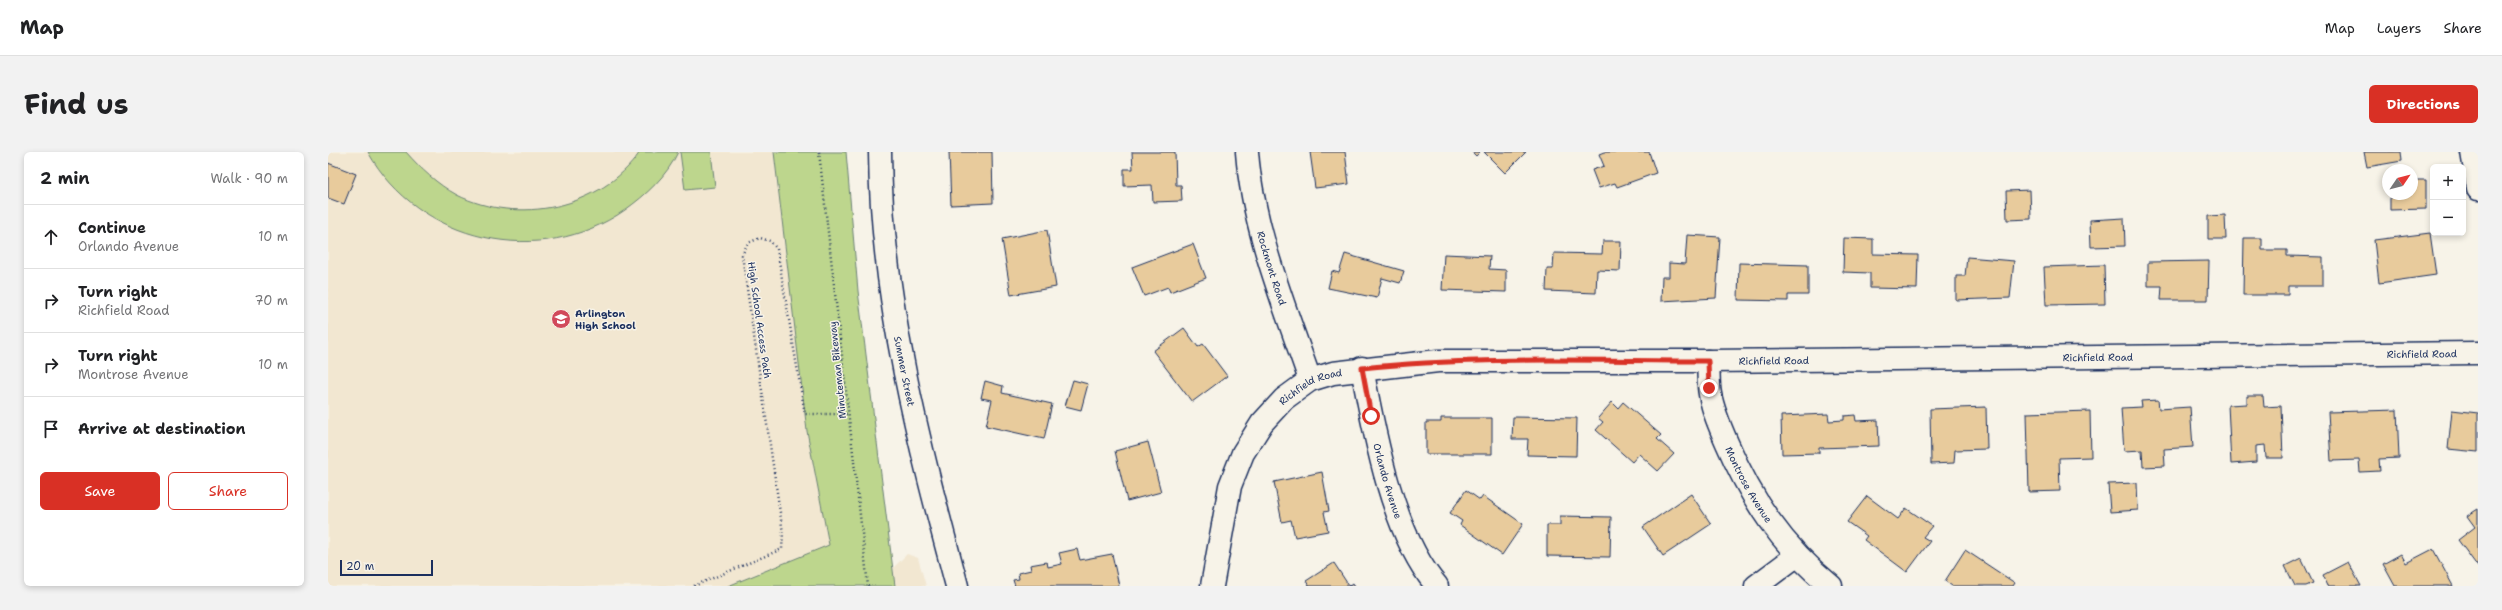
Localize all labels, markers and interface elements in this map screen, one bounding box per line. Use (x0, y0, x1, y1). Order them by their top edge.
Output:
text: Map (20, 15, 64, 40)
text: Map (2325, 19, 2355, 37)
text: Layers (2377, 19, 2421, 37)
text: Share (2443, 19, 2482, 37)
text: Find us (24, 85, 129, 123)
button: Directions (2369, 85, 2478, 123)
north arrow (2382, 164, 2418, 200)
map controls (2430, 164, 2466, 236)
button: + (2430, 164, 2466, 200)
text: 2 min (40, 167, 90, 189)
text: Walk · 90 m (210, 170, 288, 187)
button: − (2430, 200, 2466, 236)
text: Continue (78, 218, 146, 238)
icon: ahead (40, 226, 62, 248)
text: 10 m (258, 228, 288, 245)
street label: Rockmont Road (1254, 230, 1289, 308)
text: Orlando Avenue (78, 238, 179, 255)
street label: High School Access Path (745, 261, 774, 379)
text: Turn right (78, 282, 158, 302)
icon: right (40, 290, 62, 312)
text: 70 m (254, 292, 288, 309)
text: Richfield Road (78, 302, 170, 319)
place label: Arlington High School (575, 307, 636, 332)
school or university icon: Arlington High School (550, 308, 572, 330)
street label: Minuteman Bikeway (826, 320, 849, 419)
street label: Summer Street (891, 335, 918, 408)
text: Turn right (78, 346, 158, 366)
street label: Richfield Road (2387, 347, 2458, 361)
street label: Richfield Road (2063, 351, 2134, 364)
icon: right (40, 354, 62, 376)
street label: Richfield Road (1739, 354, 1810, 368)
text: 10 m (258, 356, 288, 373)
text: Montrose Avenue (78, 366, 189, 383)
street label: Richfield Road (1276, 366, 1343, 408)
route end (1700, 379, 1718, 397)
route start (1362, 407, 1380, 425)
icon: arrive (40, 418, 62, 440)
text: Arrive at destination (78, 419, 246, 439)
street label: Orlando Avenue (1370, 442, 1405, 521)
street label: Montrose Avenue (1722, 445, 1775, 526)
button: Save (40, 472, 160, 510)
button: Share (168, 472, 288, 510)
scale bar (340, 558, 433, 577)
text: 20 m (346, 559, 374, 574)

